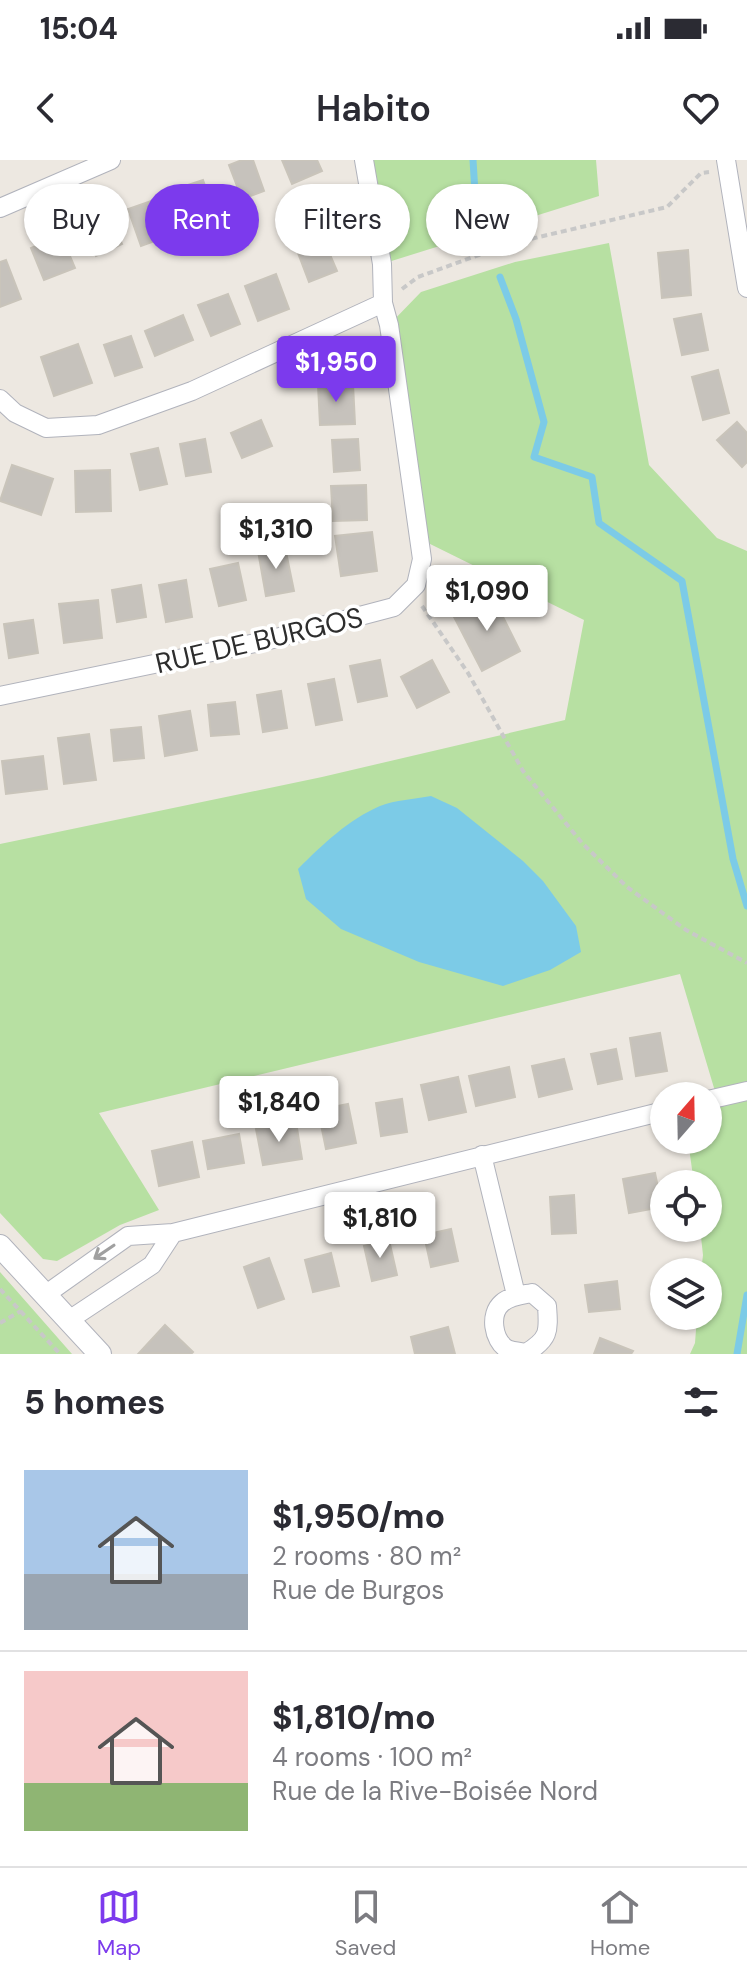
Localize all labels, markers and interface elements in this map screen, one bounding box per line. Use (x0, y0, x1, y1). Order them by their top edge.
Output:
text: 15:04 (40, 9, 118, 48)
text: Habito (316, 85, 431, 132)
icon: back (24, 86, 68, 130)
icon: heart (679, 86, 723, 130)
chip: Buy (24, 184, 129, 256)
chip: Rent (145, 184, 259, 256)
chip: Filters (275, 184, 410, 256)
chip: New (426, 184, 538, 256)
pin: $1,950 (271, 336, 401, 404)
text: $1,950 (295, 345, 377, 379)
pin: $1,310 (211, 503, 341, 571)
text: $1,310 (239, 512, 313, 546)
pin: $1,090 (422, 565, 552, 633)
text: $1,090 (445, 574, 529, 608)
street label: RUE DE BURGOS (152, 599, 366, 682)
pin: $1,840 (214, 1076, 344, 1144)
north arrow (650, 1082, 722, 1154)
map controls (650, 1082, 722, 1330)
text: $1,840 (237, 1085, 321, 1119)
button: locate (650, 1170, 722, 1242)
pin: $1,810 (315, 1192, 445, 1260)
text: $1,810 (342, 1201, 418, 1235)
one-way arrow (94, 1244, 116, 1260)
button: layers (650, 1258, 722, 1330)
text: 5 homes (24, 1380, 165, 1425)
icon: filters (679, 1380, 723, 1424)
text: $1,950/mo (272, 1494, 445, 1539)
icon: home (88, 1502, 184, 1598)
text: 2 rooms · 80 m² (272, 1539, 461, 1573)
text: Rue de Burgos (272, 1573, 444, 1607)
text: $1,810/mo (272, 1695, 436, 1740)
icon: home (88, 1703, 184, 1799)
text: 4 rooms · 100 m² (272, 1740, 472, 1774)
text: Rue de la Rive-Boisée Nord (272, 1774, 598, 1808)
tab: Map (97, 1885, 141, 1962)
tab: Saved (335, 1885, 396, 1962)
tab: Home (590, 1885, 650, 1962)

